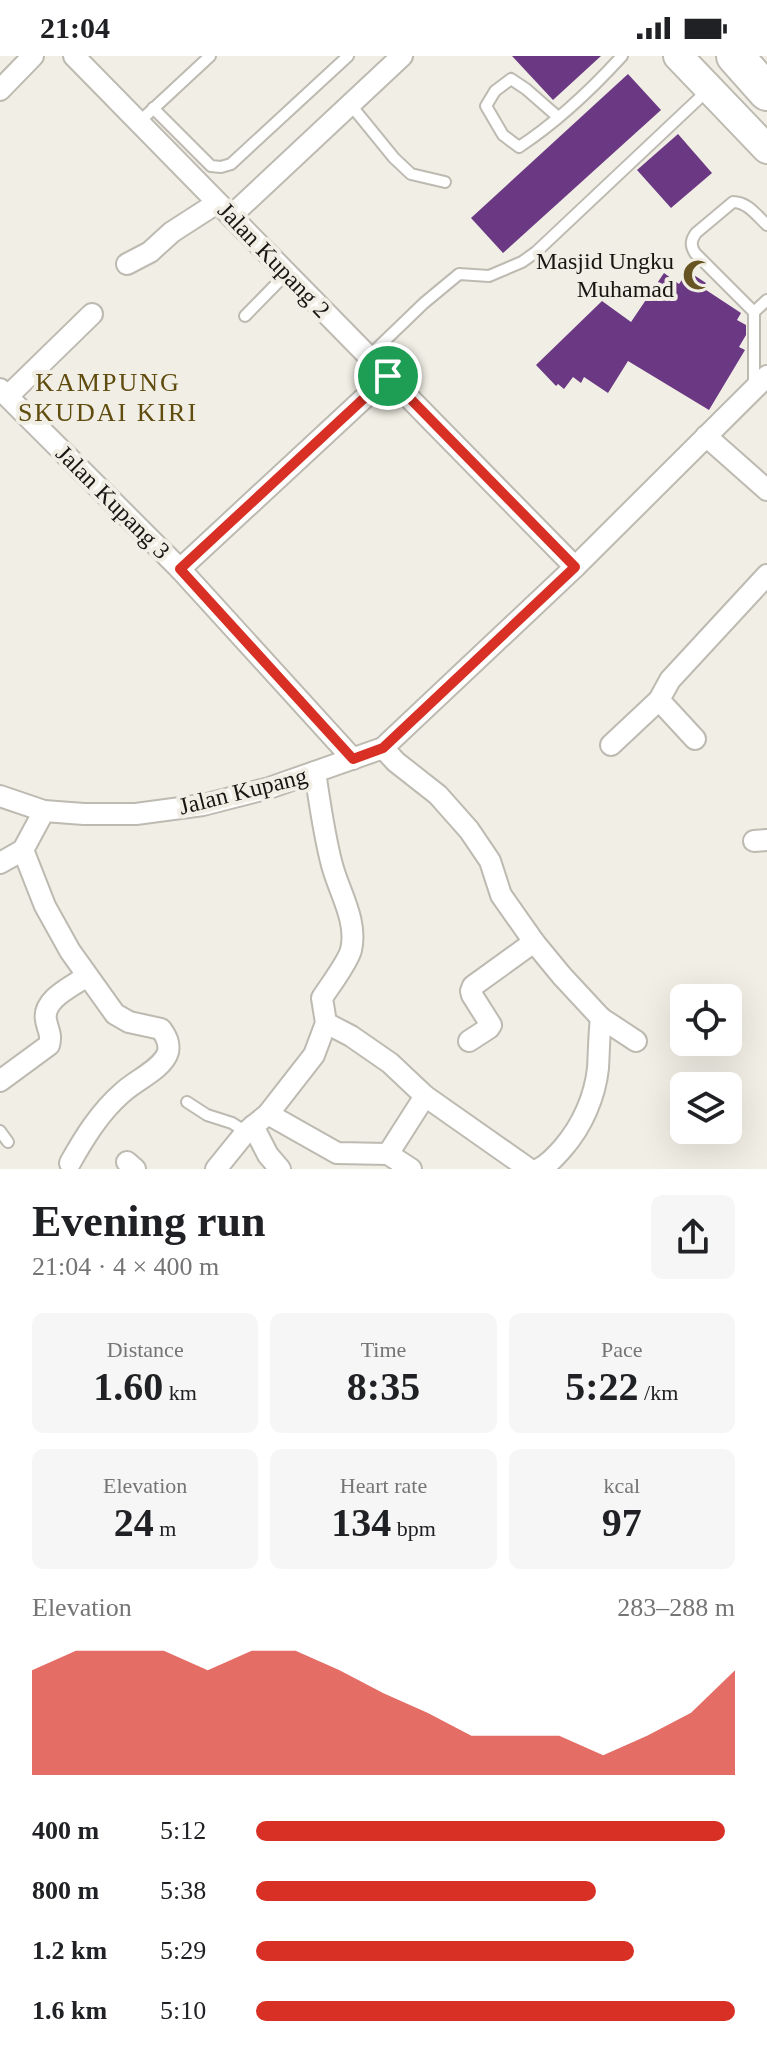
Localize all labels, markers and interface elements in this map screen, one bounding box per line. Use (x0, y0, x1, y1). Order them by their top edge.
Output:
text: 21:04 (40, 11, 110, 44)
street label: Jalan Kupang 2 (213, 197, 335, 323)
place label: Masjid Ungku Muhamad (536, 248, 674, 302)
mosque icon: Masjid Ungku Muhamad (681, 258, 715, 292)
pin (354, 342, 422, 410)
icon: arrive (366, 354, 410, 398)
district label: KAMPUNG SKUDAI KIRI (18, 368, 198, 427)
street label: Jalan Kupang 3 (51, 440, 175, 564)
street label: Jalan Kupang (176, 763, 310, 819)
map controls (670, 984, 742, 1144)
button: locate (670, 984, 742, 1056)
button: layers (670, 1072, 742, 1144)
button: share (651, 1195, 735, 1279)
text: Evening run (32, 1197, 266, 1246)
text: 21:04 · 4 × 400 m (32, 1252, 219, 1281)
text: Distance (107, 1337, 184, 1362)
text: Time (361, 1337, 406, 1362)
text: Pace (601, 1337, 643, 1362)
text: 1.60 (93, 1364, 163, 1409)
text: 8:35 (347, 1364, 420, 1409)
text: 5:22 (565, 1364, 639, 1409)
text: km (163, 1380, 197, 1405)
text: /km (639, 1380, 678, 1405)
text: Elevation (103, 1473, 187, 1498)
text: Heart rate (340, 1473, 427, 1498)
text: kcal (603, 1473, 640, 1498)
text: 24 (114, 1500, 154, 1545)
text: 134 (331, 1500, 391, 1545)
text: 97 (602, 1500, 642, 1545)
text: m (154, 1516, 176, 1541)
text: bpm (391, 1516, 436, 1541)
text: Elevation (32, 1593, 132, 1622)
text: 283–288 m (617, 1593, 735, 1622)
text: 400 m (32, 1816, 99, 1845)
text: 5:12 (160, 1816, 206, 1845)
text: 800 m (32, 1876, 99, 1905)
text: 5:38 (160, 1876, 206, 1905)
text: 1.2 km (32, 1936, 107, 1965)
text: 5:29 (160, 1936, 206, 1965)
text: 1.6 km (32, 1996, 107, 2025)
text: 5:10 (160, 1996, 206, 2025)

